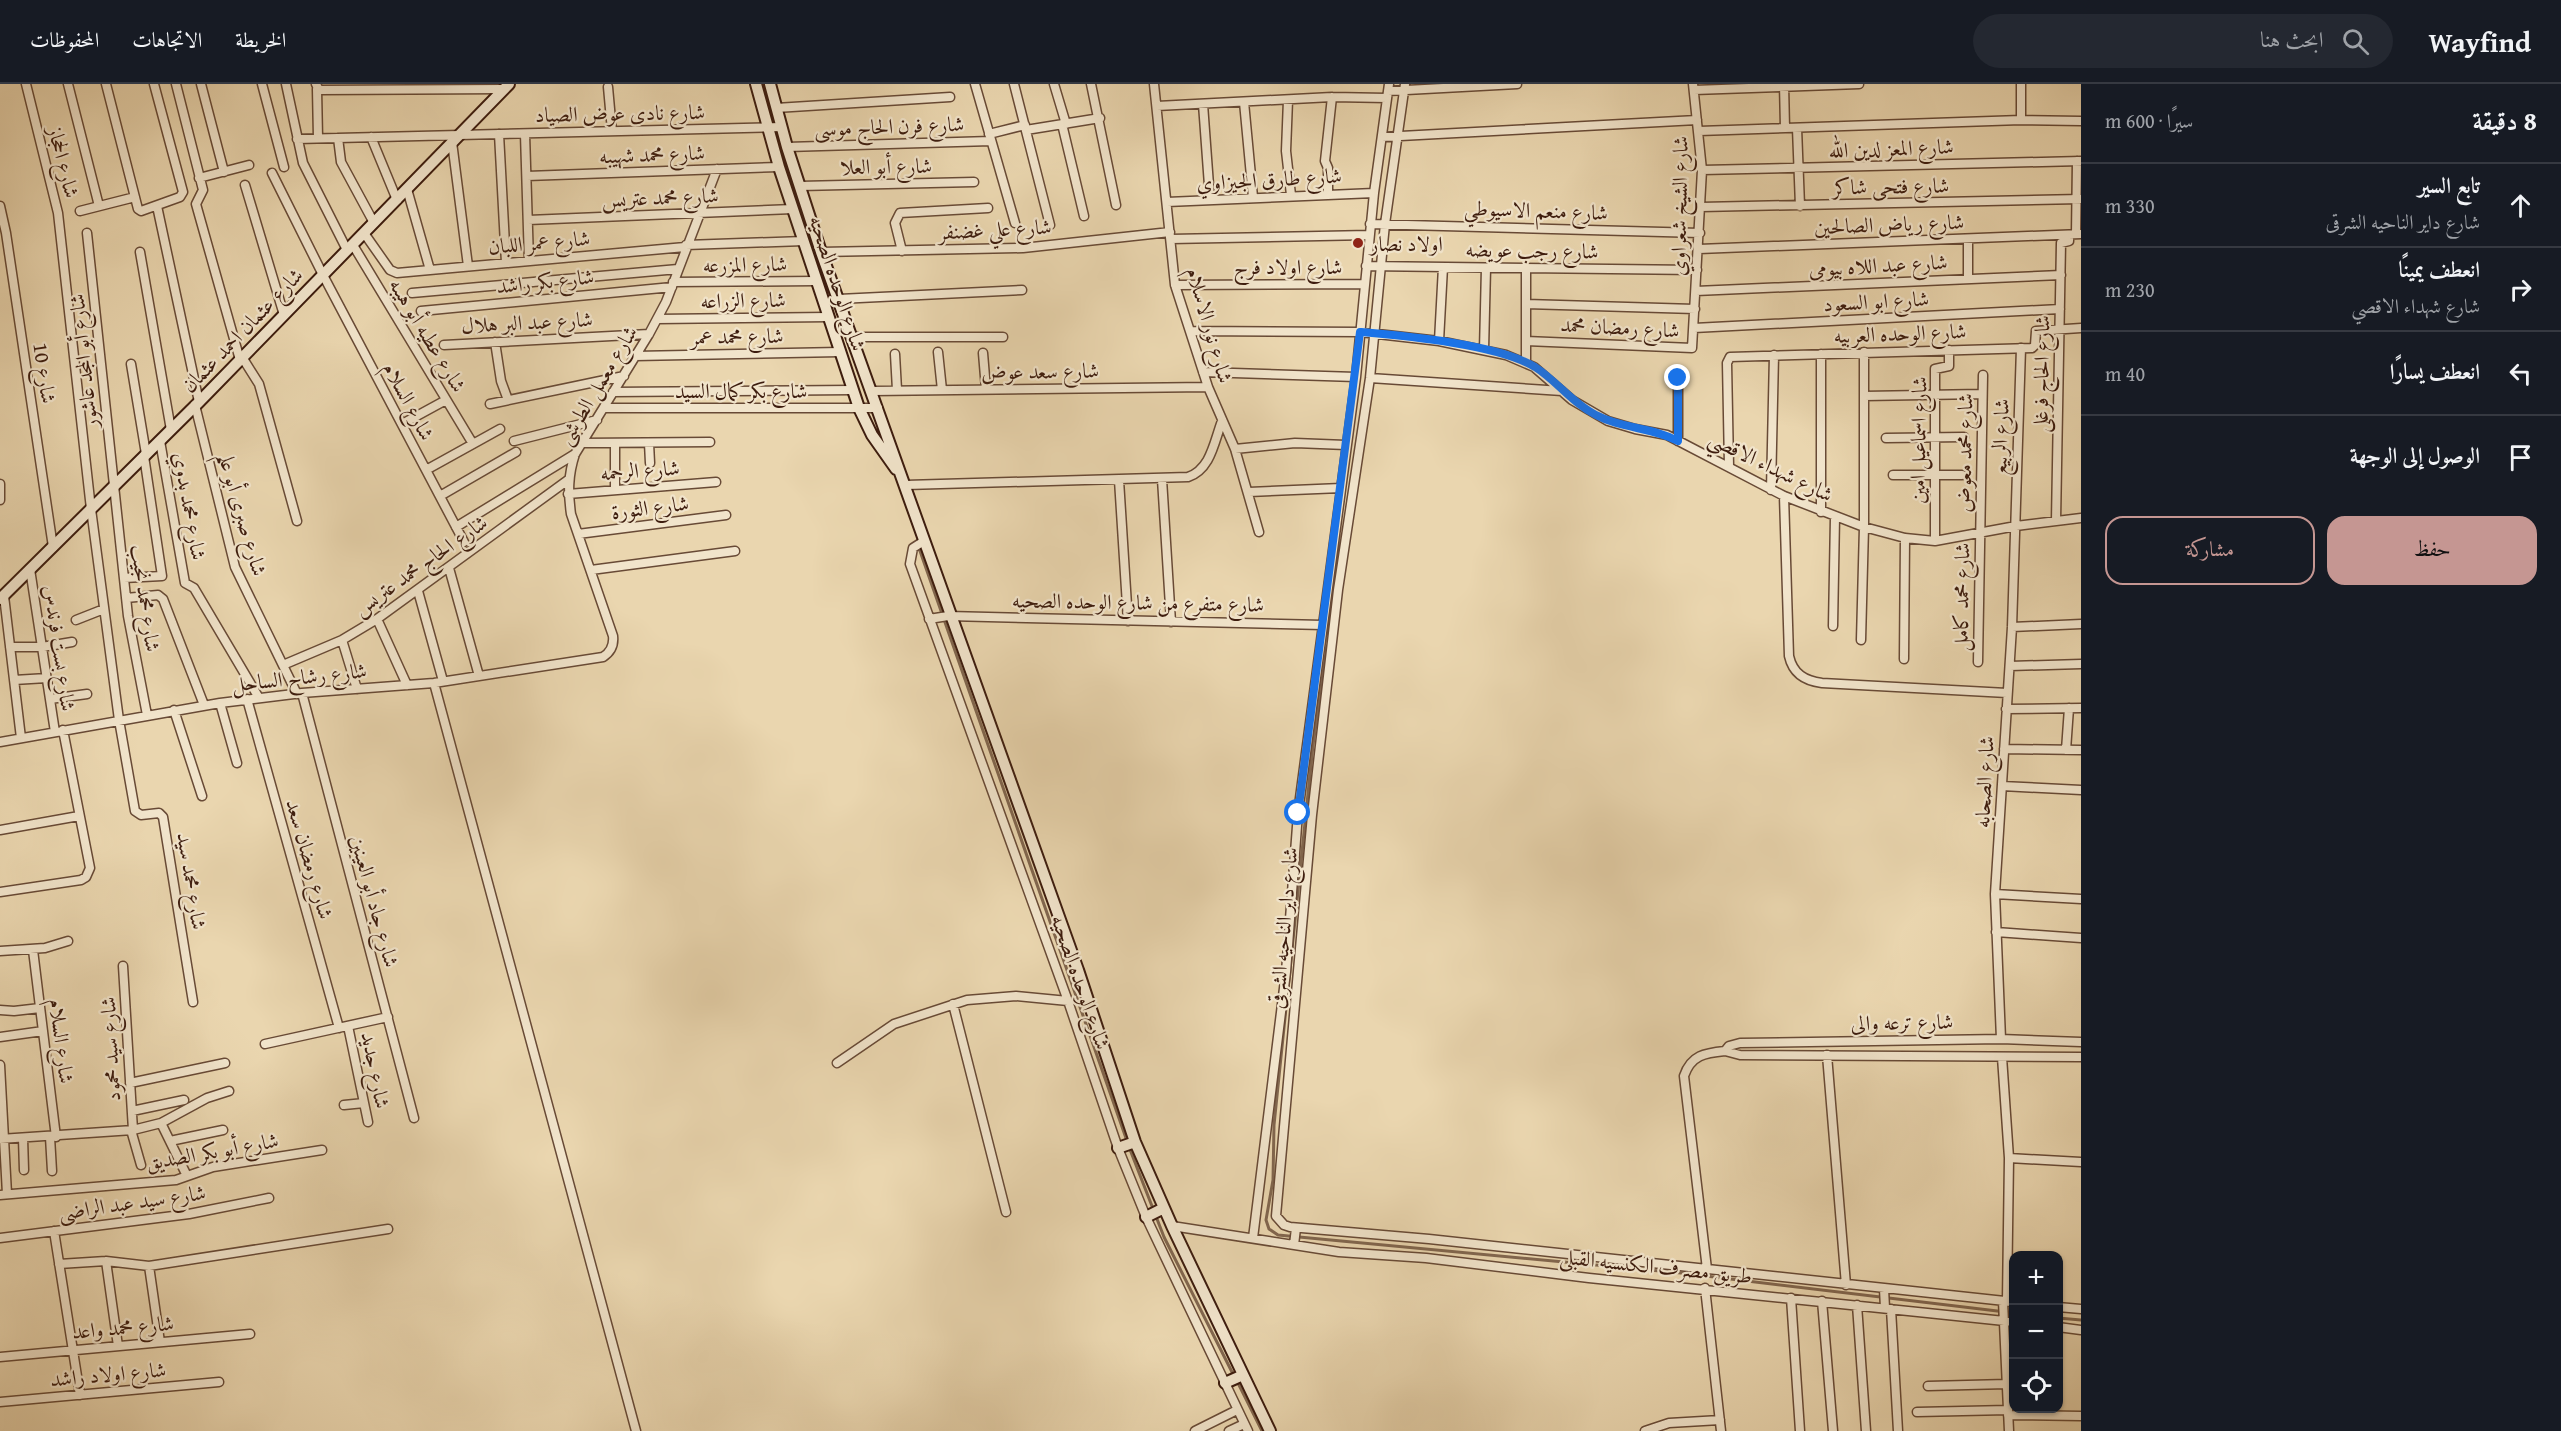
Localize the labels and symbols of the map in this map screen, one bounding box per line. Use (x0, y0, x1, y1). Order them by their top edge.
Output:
street label: شارع نادى عوض الصياد (535, 96, 705, 133)
street label: شارع فرن الحاج موسى (813, 108, 965, 148)
street label: شارع الحجاز (37, 121, 88, 202)
street label: شارع المعز لدين الله (1828, 129, 1954, 169)
street label: شارع الشيخ شعراوي (1662, 136, 1700, 276)
street label: شارع محمد شهيبه (598, 137, 706, 174)
street label: شارع أبو العلا (840, 150, 932, 185)
street label: شارع طارق الجيزاوي (1196, 160, 1343, 201)
street label: شارع فتحى شاكر (1830, 169, 1950, 206)
street label: شارع محمد عتريس (601, 179, 719, 218)
street label: شارع منعم الاسيوطي (1463, 192, 1609, 233)
street label: شارع رياض الصالحين (1813, 206, 1965, 245)
street label: شارع الوحده الصحيه (799, 211, 875, 356)
street label: شارع علي غضنفر (936, 211, 1053, 253)
street label: شارع عمر اللبان (487, 222, 592, 265)
place label: اولاد نصار (1368, 228, 1443, 259)
street label: شارع رجب عويضه (1465, 233, 1599, 270)
marker: اولاد نصار (1351, 236, 1365, 250)
street label: شارع عبد اللاه بيومى (1808, 246, 1948, 287)
street label: شارع المزرعه (702, 248, 788, 283)
street label: شارع اولاد فرج (1234, 251, 1342, 286)
street label: شارع عثمان احمد عثمان (174, 260, 312, 402)
street label: شارع بكر راشد (494, 260, 596, 305)
street label: شارع نور الاسلام (1176, 263, 1241, 387)
street label: شارع عطيه أبو هيبه (379, 272, 474, 400)
street label: شارع ابو السعود (1822, 283, 1930, 322)
street label: شارع الزراعه (700, 284, 786, 319)
street label: شارع أبو المجد عاشور (61, 292, 109, 432)
street label: شارع عبد البر هلال (460, 303, 594, 344)
street label: شارع رمضان محمد (1559, 308, 1680, 349)
street label: شارع الوحده العربيه (1833, 315, 1967, 354)
street label: شارع الحاج فرغلى (2024, 315, 2062, 433)
street label: شارع معمل الطرشى (549, 319, 647, 452)
street label: شارع محمد عمر (688, 320, 784, 355)
street label: شارع 10 (22, 340, 65, 406)
street label: شارع سعد عوض (981, 354, 1099, 391)
street label: شارع السلام (373, 356, 443, 447)
route end (1664, 364, 1690, 390)
street label: شارع بكر كمال السيد (675, 375, 807, 409)
street label: شارع اسماعيل امين (1901, 376, 1938, 504)
street label: شارع محمد معوض (1947, 393, 1984, 513)
street label: شارع الربيع (1983, 398, 2021, 476)
street label: شارع شهداء الاقصي (1701, 422, 1839, 514)
street label: شارع صبرى أبو علم (205, 449, 275, 581)
street label: شارع محمد بدوي (162, 450, 215, 563)
street label: شارع الرحمه (599, 452, 681, 491)
street label: شارع الثورة (609, 487, 691, 530)
street label: شارع الحاج محمد عتريس (346, 507, 496, 626)
street label: شارع محمد نجيب (120, 542, 169, 654)
street label: شارع محمد كامل (1945, 542, 1980, 652)
street label: شارع بست فرندس (33, 583, 84, 714)
street label: شارع متفرع من شارع الوحده الصحيه (1012, 584, 1264, 623)
street label: شارع رشاح الساحل (230, 654, 369, 703)
street label: شارع الصحابه (1966, 735, 2005, 829)
street label: شارع رمضان سعد (275, 795, 342, 924)
route start (1284, 799, 1310, 825)
street label: شارع محمد سيد (166, 830, 215, 932)
street label: شارع جاد أبو العينين (340, 832, 408, 971)
street label: شارع داير الناحيه الشرقى (1260, 846, 1308, 1010)
street label: شارع الوحده الصحيه (1041, 910, 1119, 1055)
street label: شارع سيد محمود (92, 996, 131, 1102)
street label: شارع السلام (38, 997, 83, 1086)
street label: شارع ترعه والى (1850, 1006, 1954, 1041)
street label: شارع جديد (350, 1029, 399, 1112)
street label: شارع أبو بكر الصديق (143, 1124, 281, 1181)
street label: شارع سيد عبد الراضى (56, 1176, 208, 1231)
street label: طريق مصرف الكنسيه القبلى (1558, 1240, 1754, 1293)
street label: شارع محمد واعد (71, 1307, 175, 1350)
street label: شارع اولاد راشد (49, 1353, 168, 1398)

